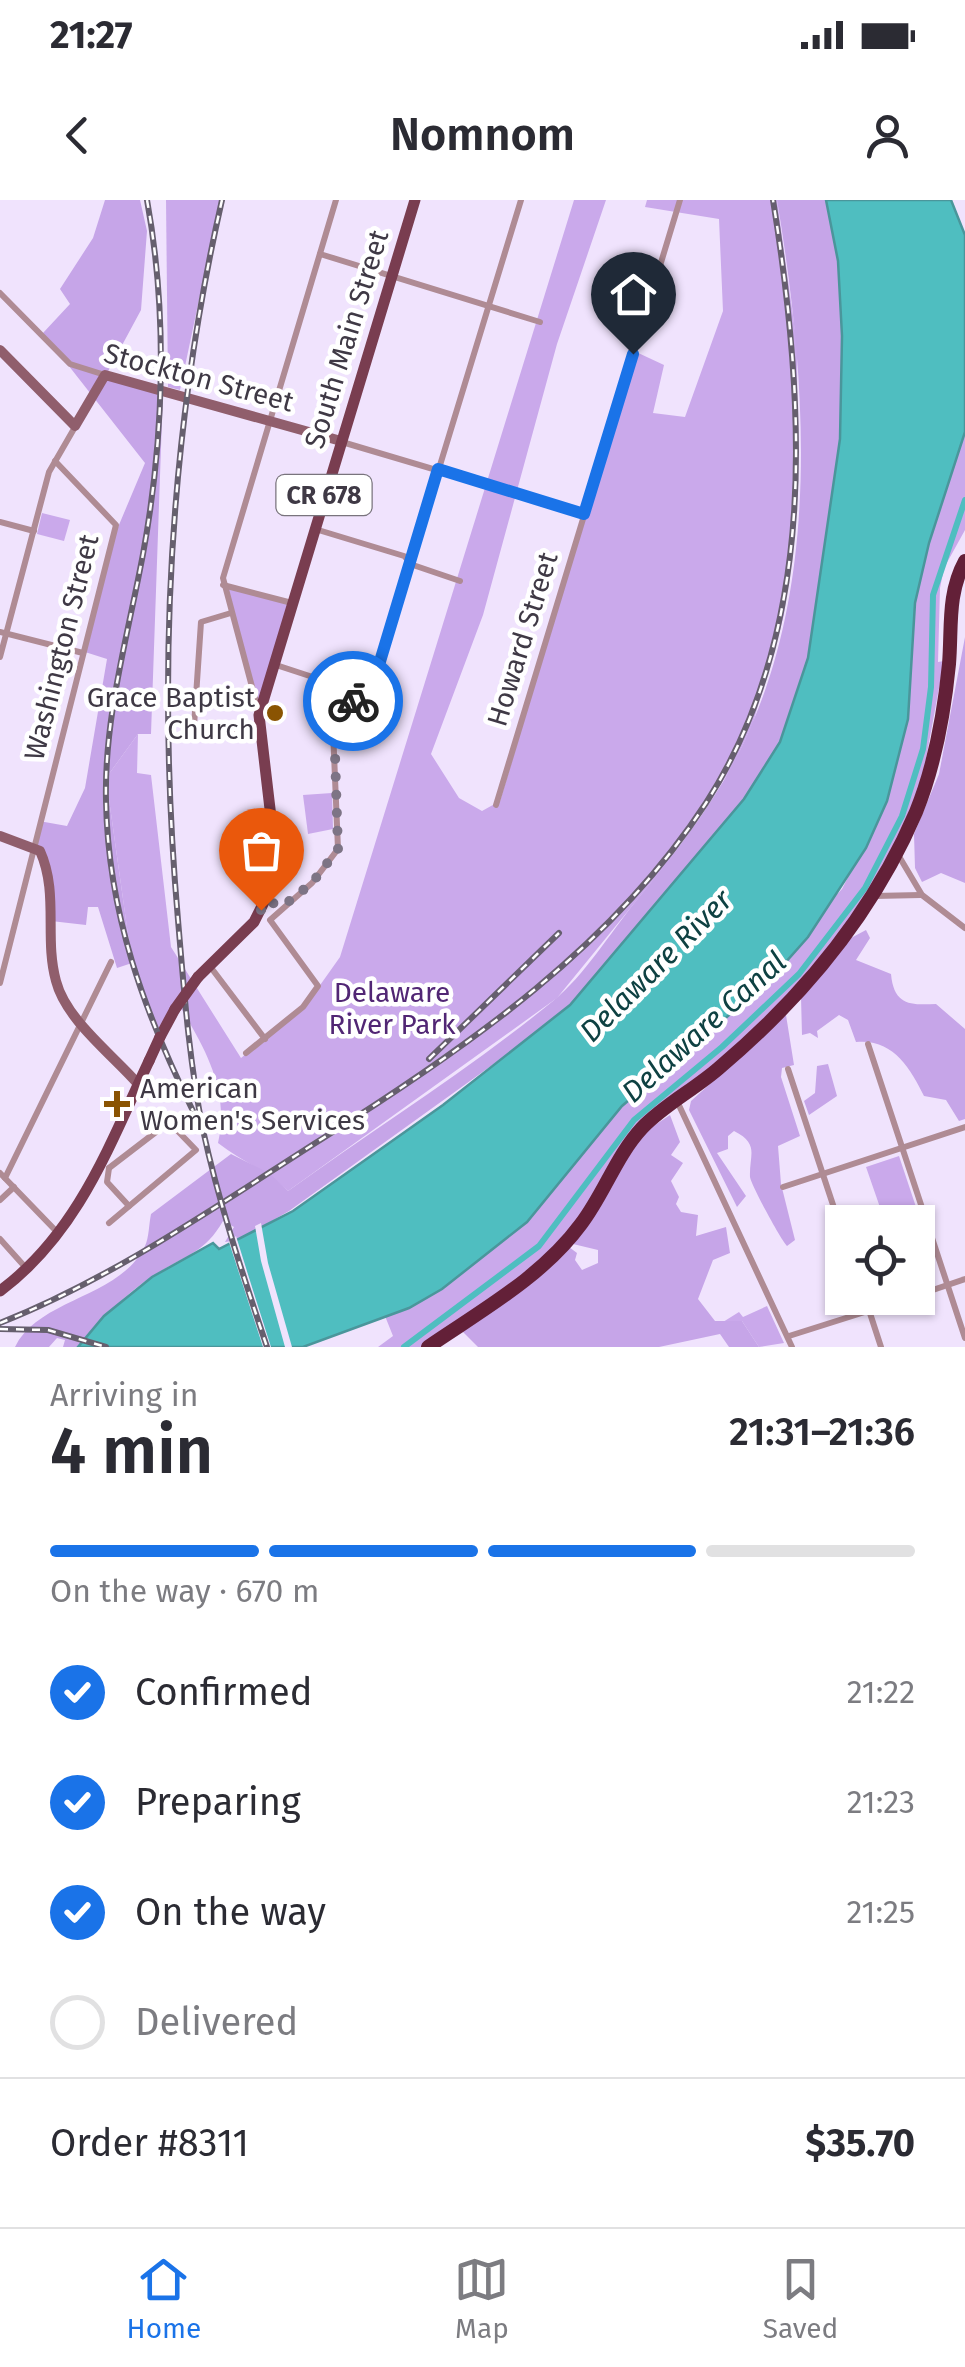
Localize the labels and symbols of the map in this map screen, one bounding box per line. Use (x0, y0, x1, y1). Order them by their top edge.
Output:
street label: South Main Street (298, 225, 396, 452)
pin (591, 252, 676, 355)
street label: Stockton Street (100, 336, 298, 419)
road number: CR 678 (276, 475, 372, 515)
street label: Washington Street (17, 530, 106, 763)
street label: Howard Street (480, 547, 565, 730)
courier (303, 651, 403, 751)
place label: Grace Baptist Church (87, 681, 256, 746)
marker: Grace Baptist Church (264, 702, 286, 724)
pin (219, 808, 304, 911)
water label: Delaware River (572, 881, 741, 1050)
water label: Delaware Canal (614, 944, 794, 1110)
park label: Delaware River Park (328, 976, 456, 1041)
place label: American Women's Services (140, 1072, 365, 1137)
marker: American Women's Services (104, 1091, 130, 1117)

